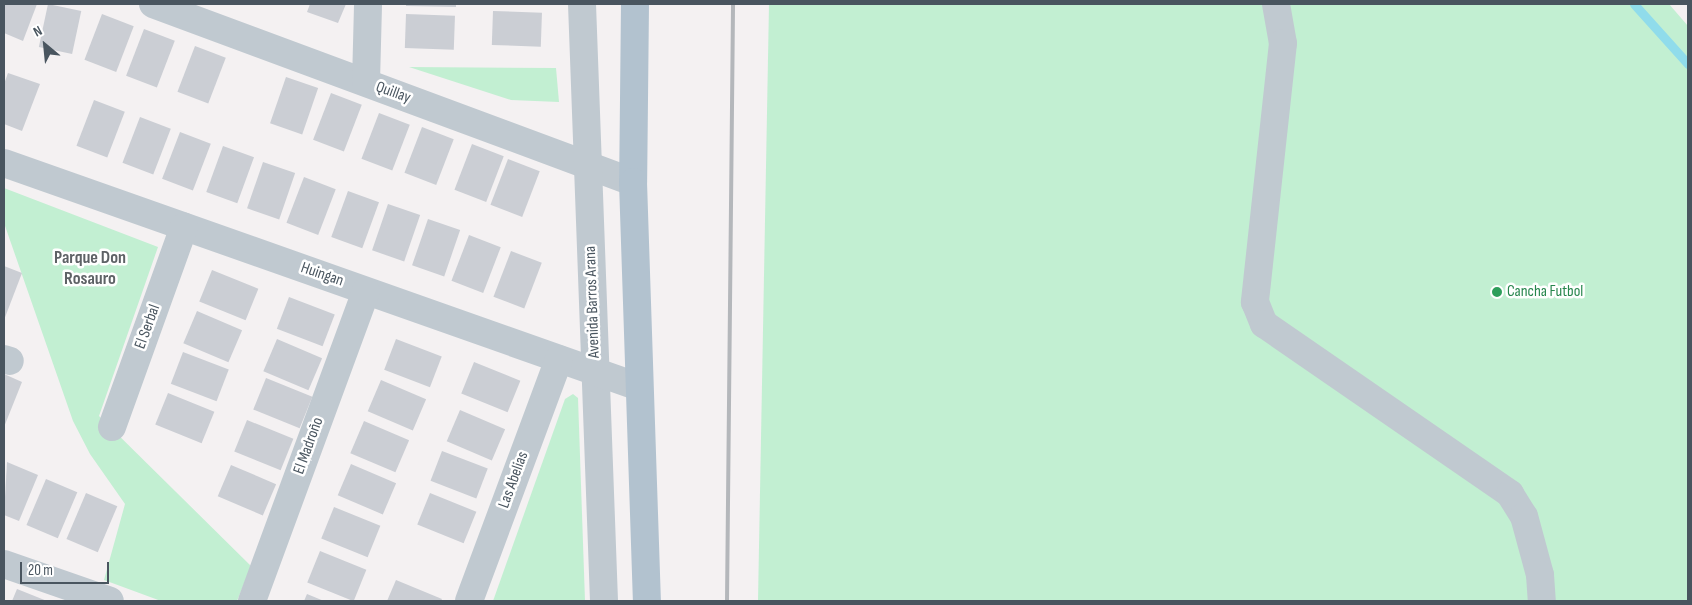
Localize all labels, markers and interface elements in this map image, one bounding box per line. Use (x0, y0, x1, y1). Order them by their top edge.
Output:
north arrow (20, 20, 70, 70)
text: N (30, 22, 45, 41)
street label: Quillay (373, 78, 413, 108)
street label: Avenida Barros Arana (581, 246, 605, 358)
district label: Parque Don Rosauro (54, 248, 126, 290)
street label: Huingan (298, 259, 346, 291)
place label: Cancha Futbol (1507, 282, 1583, 302)
marker: Cancha Futbol (1491, 286, 1503, 298)
street label: El Serbal (131, 302, 165, 352)
street label: El Madroño (290, 415, 328, 477)
street label: Las Abelias (495, 449, 533, 511)
scale bar (22, 552, 111, 584)
text: 20 m (28, 561, 53, 580)

